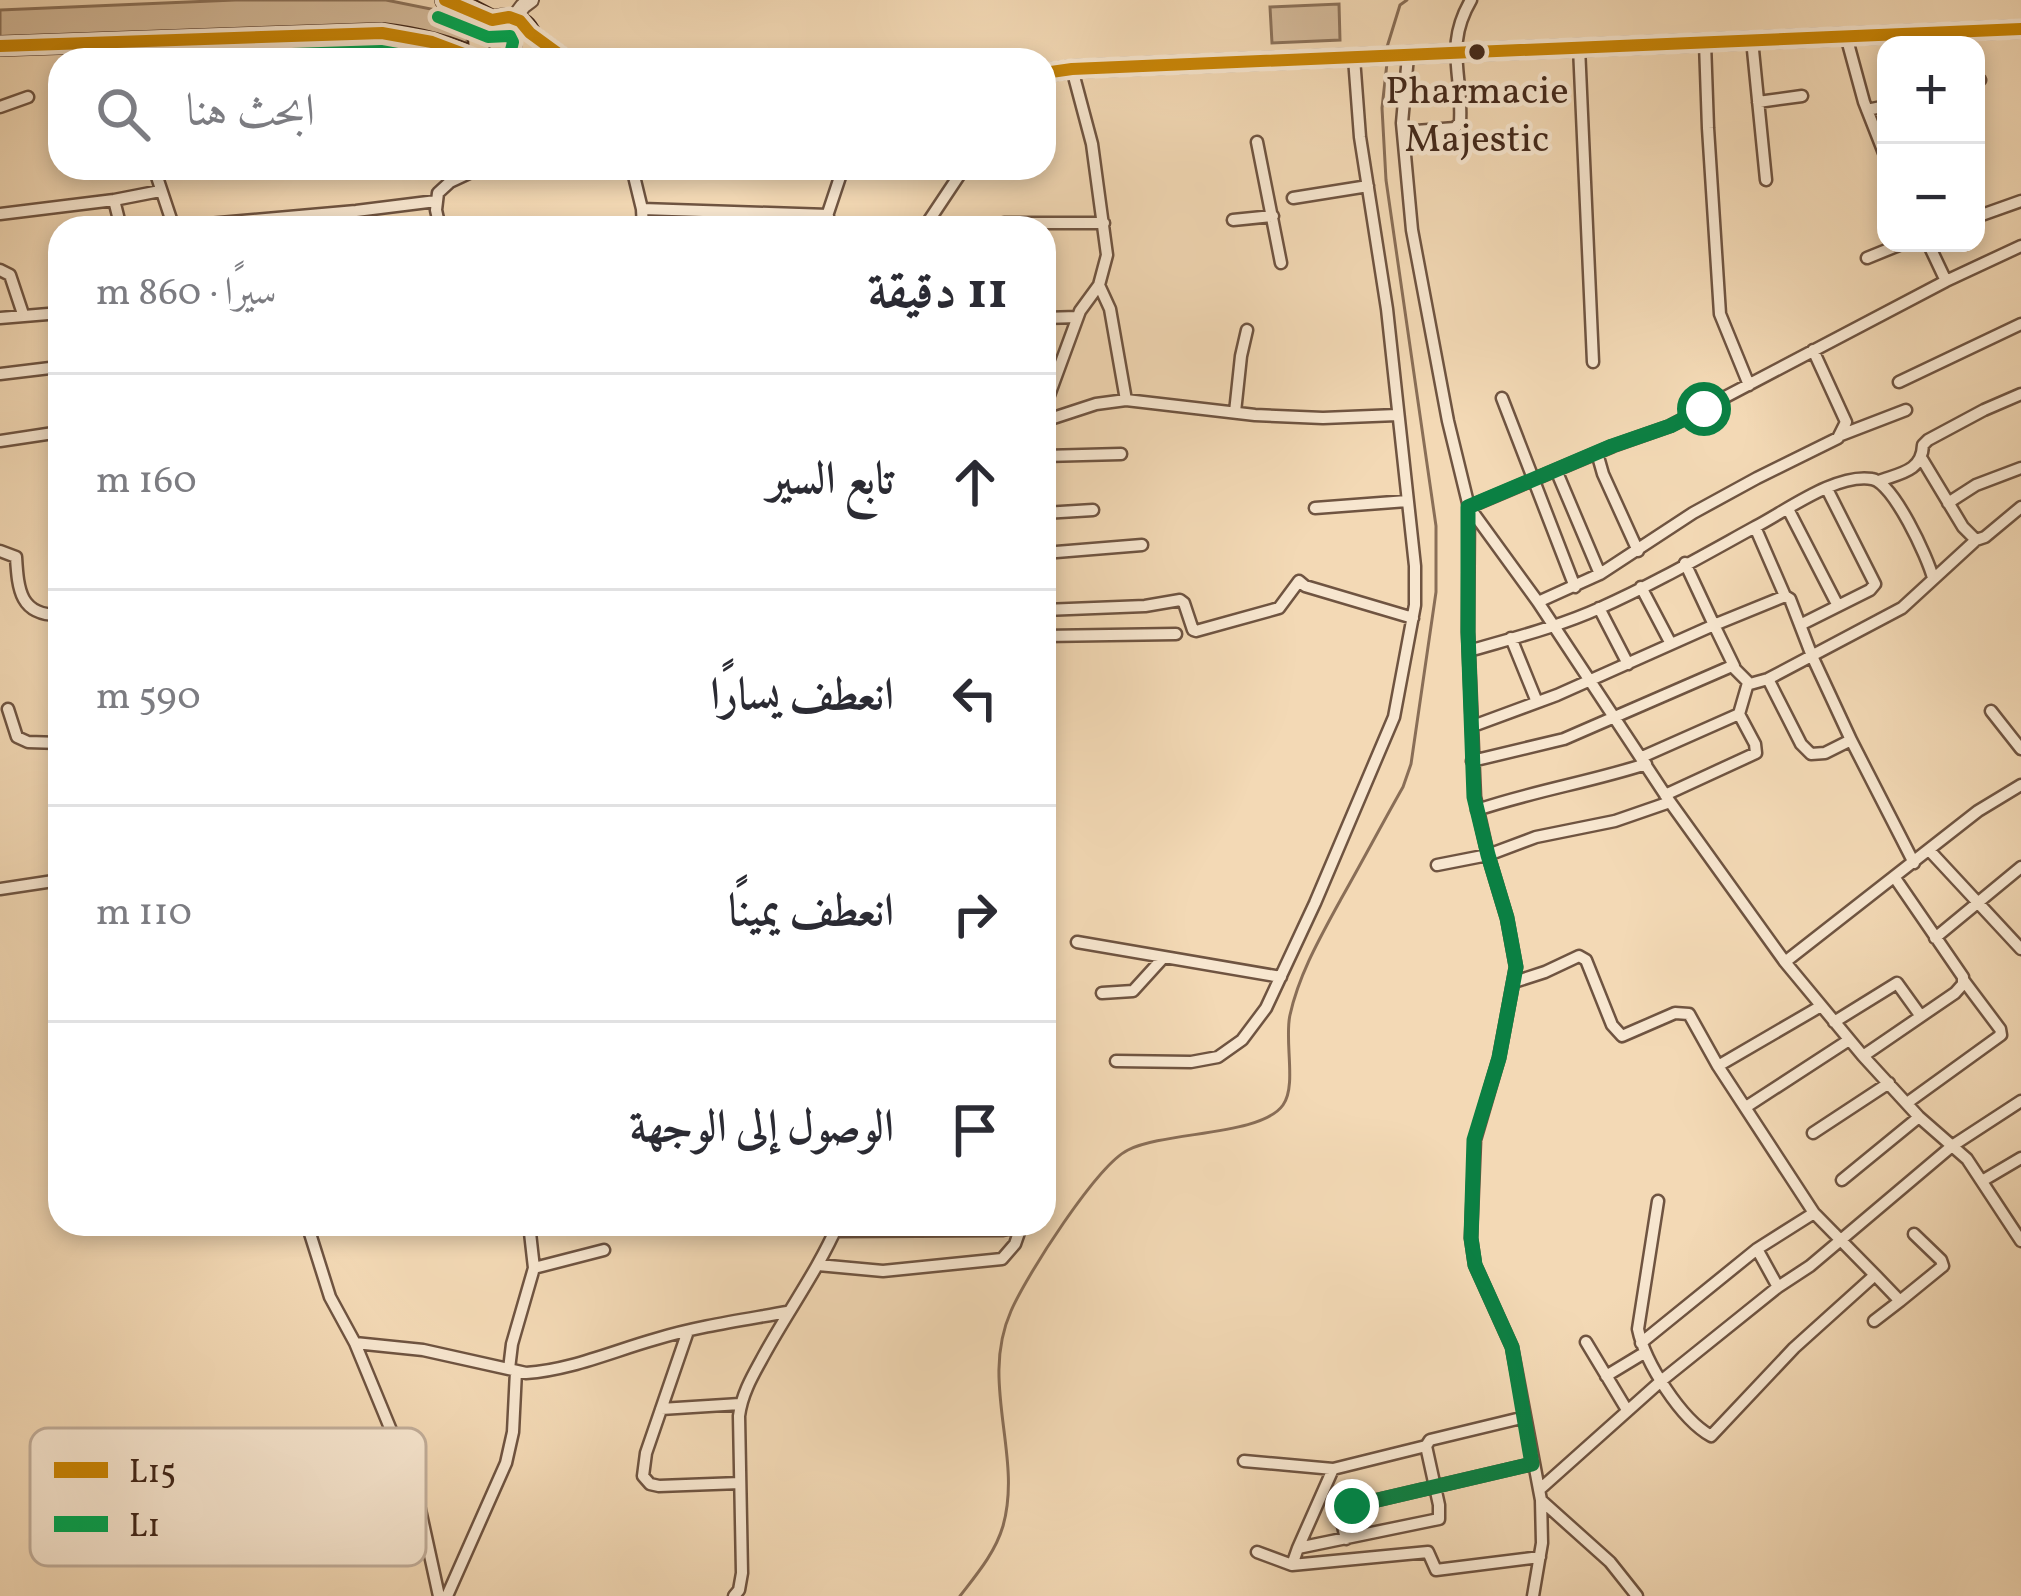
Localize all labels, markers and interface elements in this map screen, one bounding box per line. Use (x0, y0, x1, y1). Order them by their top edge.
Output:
map controls (1877, 36, 1985, 252)
button: + (1877, 36, 1985, 144)
marker: Pharmacie Majestic (1466, 41, 1488, 63)
search box (48, 48, 1056, 180)
place label: Pharmacie Majestic (1385, 66, 1569, 168)
icon: search (90, 81, 156, 147)
text: ابحث هنا (186, 82, 315, 145)
button: − (1877, 144, 1985, 252)
text: 11 دقيقة (868, 258, 1008, 329)
text: سيرًا · 860 m (96, 267, 277, 321)
route start (1677, 382, 1731, 436)
icon: ahead (942, 449, 1008, 515)
text: تابع السير (768, 450, 894, 513)
text: 160 m (96, 455, 197, 509)
icon: left (942, 665, 1008, 731)
text: انعطف يسارًا (710, 666, 894, 729)
text: 590 m (96, 671, 201, 725)
icon: right (942, 881, 1008, 947)
text: انعطف يمينًا (728, 882, 894, 945)
text: 110 m (96, 887, 192, 941)
icon: arrive (942, 1097, 1008, 1163)
text: الوصول إلى الوجهة (629, 1098, 894, 1161)
legend (30, 1428, 426, 1566)
text: L15 (129, 1451, 176, 1497)
route end (1325, 1479, 1379, 1533)
text: L1 (129, 1505, 160, 1551)

